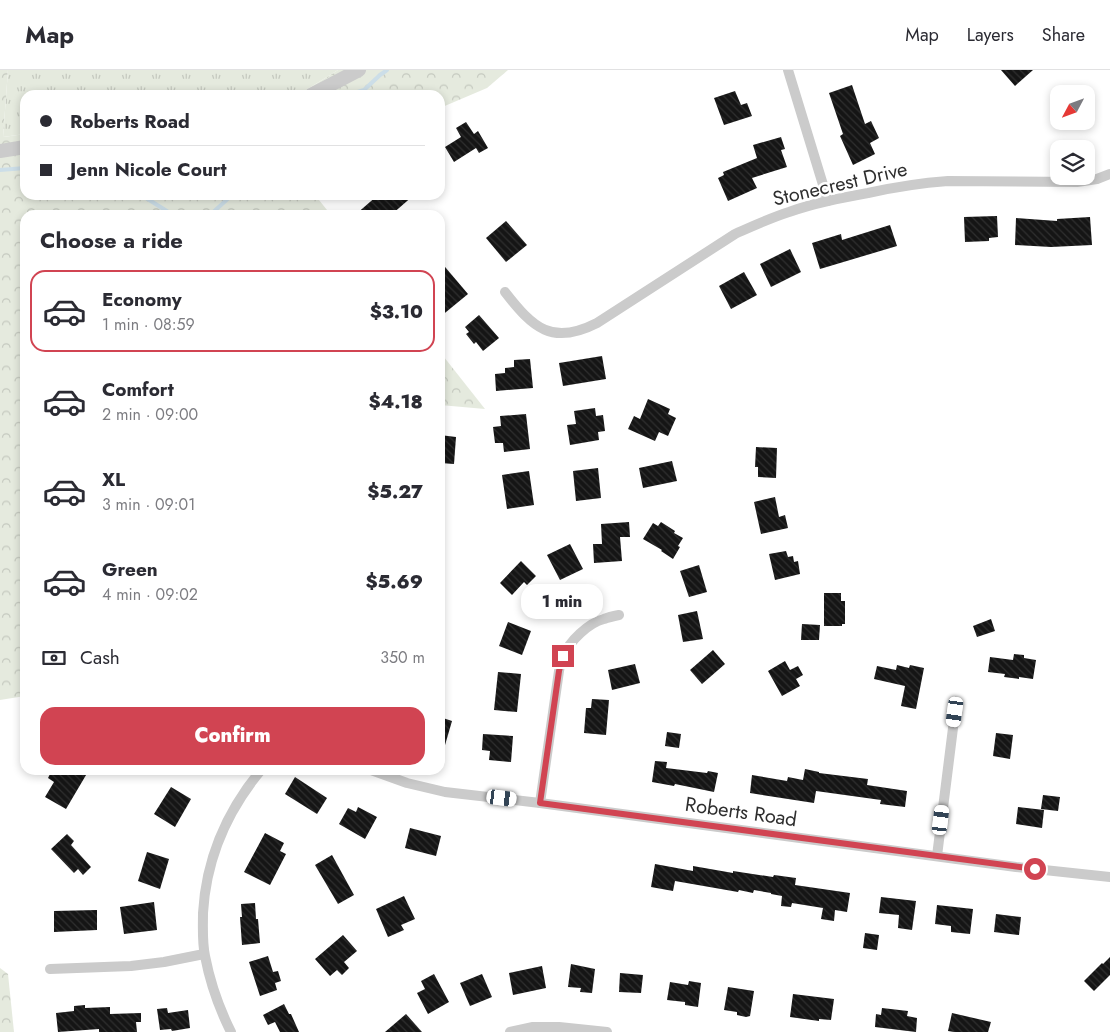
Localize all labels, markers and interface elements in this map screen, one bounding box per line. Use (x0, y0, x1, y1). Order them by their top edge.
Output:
text: Map (25, 17, 74, 52)
text: Map (905, 22, 939, 48)
text: Layers (967, 22, 1014, 48)
text: Share (1042, 22, 1085, 48)
north arrow (1050, 85, 1095, 130)
map controls (1050, 85, 1095, 185)
text: Roberts Road (70, 108, 190, 135)
button: layers (1050, 140, 1095, 185)
street label: Stonecrest Drive (770, 154, 910, 214)
text: Jenn Nicole Court (70, 156, 227, 183)
text: Choose a ride (40, 224, 183, 256)
text: Economy (102, 286, 182, 313)
icon: car (42, 289, 87, 334)
text: $3.10 (370, 298, 423, 325)
text: 1 min · 08:59 (102, 313, 195, 336)
text: Comfort (102, 376, 174, 403)
icon: car (42, 379, 87, 424)
text: $4.18 (368, 388, 423, 415)
text: 2 min · 09:00 (102, 403, 198, 426)
text: XL (102, 466, 125, 493)
icon: car (42, 469, 87, 514)
text: $5.27 (367, 478, 423, 505)
text: 3 min · 09:01 (102, 493, 195, 516)
text: Green (102, 556, 158, 583)
icon: car (42, 559, 87, 604)
text: $5.69 (366, 568, 423, 595)
text: 4 min · 09:02 (102, 583, 198, 606)
callout: 1 min (522, 584, 604, 618)
text: 1 min (542, 590, 582, 613)
icon: cash (40, 644, 68, 672)
text: Cash (80, 644, 120, 671)
route end (552, 645, 574, 667)
text: 350 m (380, 646, 425, 669)
car (945, 696, 964, 728)
button: Confirm (40, 707, 425, 765)
car (486, 789, 517, 807)
street label: Roberts Road (683, 790, 799, 834)
car (931, 804, 950, 836)
route start (1024, 858, 1046, 880)

